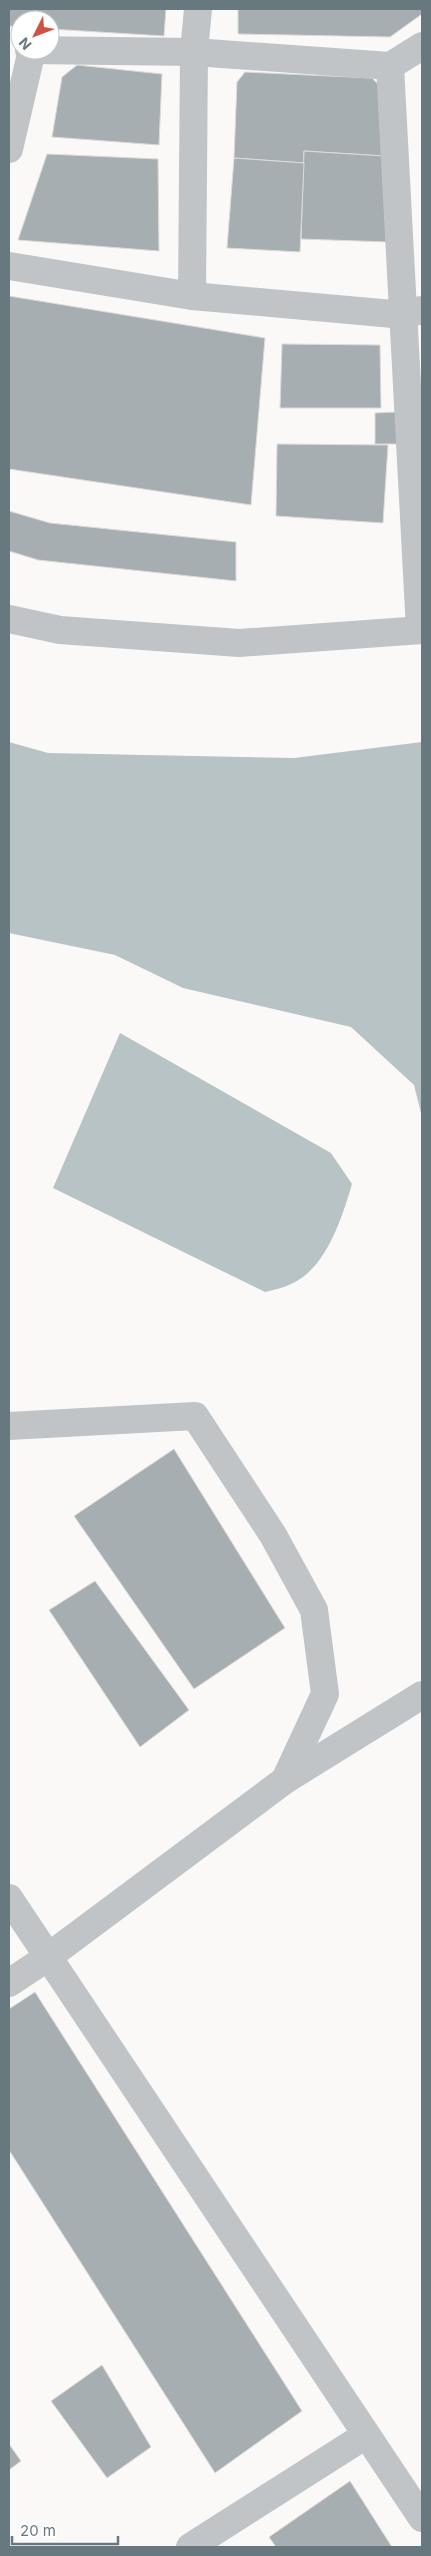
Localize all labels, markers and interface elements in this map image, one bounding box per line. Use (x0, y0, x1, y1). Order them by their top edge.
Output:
north arrow (10, 10, 60, 60)
text: N (15, 34, 35, 54)
scale bar (12, 2514, 119, 2546)
text: 20 m (20, 2521, 56, 2540)

